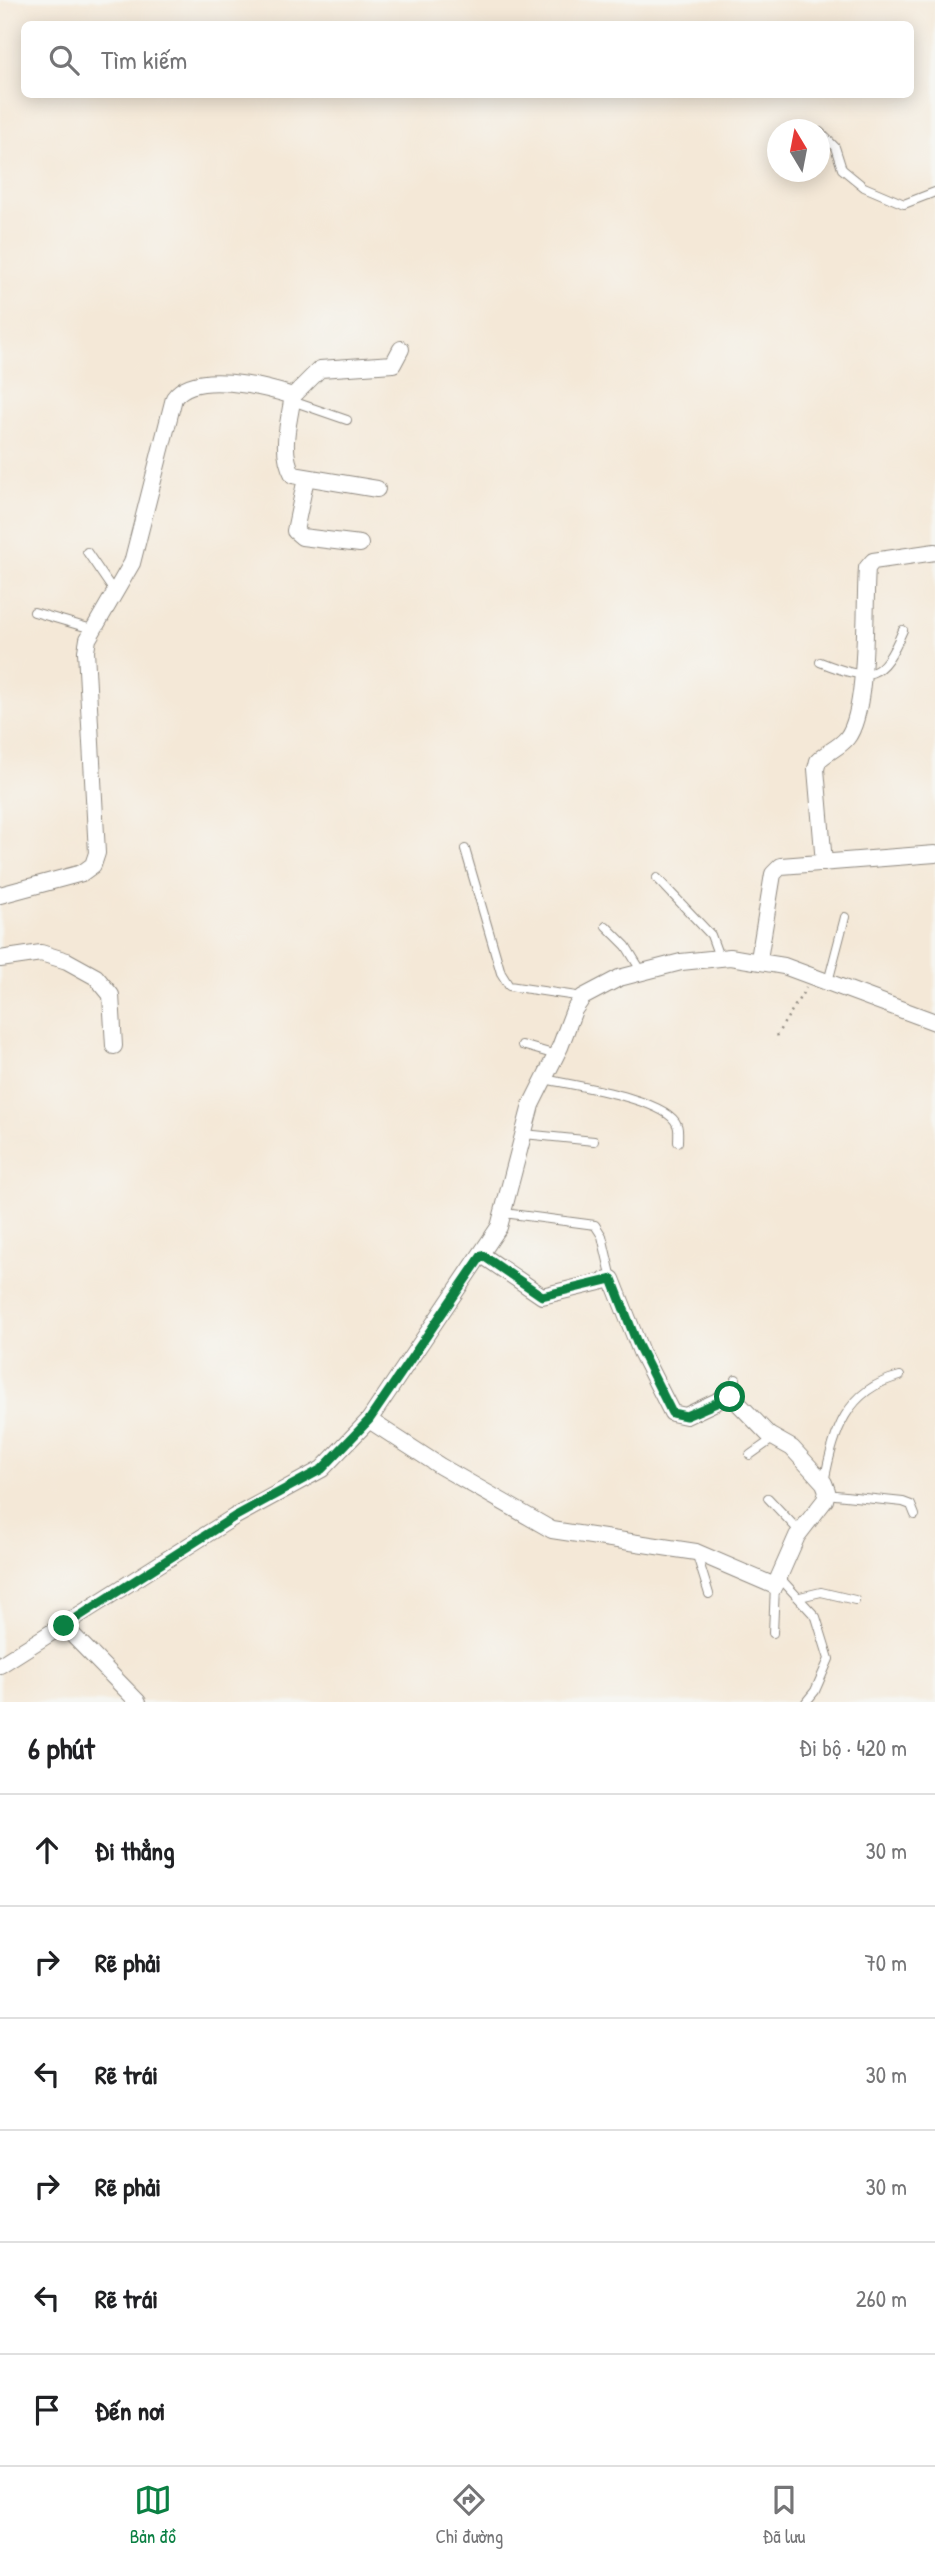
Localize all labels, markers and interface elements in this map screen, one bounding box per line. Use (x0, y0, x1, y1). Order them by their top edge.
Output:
search box (21, 21, 914, 98)
icon: search (45, 41, 83, 79)
text: Tìm kiếm (101, 42, 187, 77)
north arrow (767, 119, 830, 182)
route start (714, 1381, 745, 1412)
route end (48, 1610, 79, 1641)
text: 6 phút (28, 1728, 95, 1768)
text: Đi bộ · 420 m (799, 1732, 907, 1763)
icon: ahead (28, 1831, 66, 1869)
text: Đi thẳng (95, 1833, 174, 1868)
text: 30 m (865, 1835, 907, 1866)
icon: right (28, 1943, 66, 1981)
text: Rẽ phải (95, 1945, 161, 1980)
text: 70 m (864, 1947, 907, 1978)
icon: left (28, 2055, 66, 2093)
text: Rẽ trái (95, 2057, 158, 2092)
text: 30 m (865, 2059, 907, 2090)
icon: right (28, 2167, 66, 2205)
text: Rẽ phải (95, 2169, 161, 2204)
text: 30 m (865, 2171, 907, 2202)
icon: left (28, 2279, 66, 2317)
text: Rẽ trái (95, 2281, 158, 2316)
text: 260 m (856, 2283, 907, 2314)
icon: arrive (28, 2391, 66, 2429)
text: Đến nơi (95, 2393, 165, 2428)
tab: Bản đồ (130, 2481, 176, 2549)
tab: Chỉ đường (435, 2481, 503, 2549)
tab: Đã lưu (763, 2481, 805, 2549)

